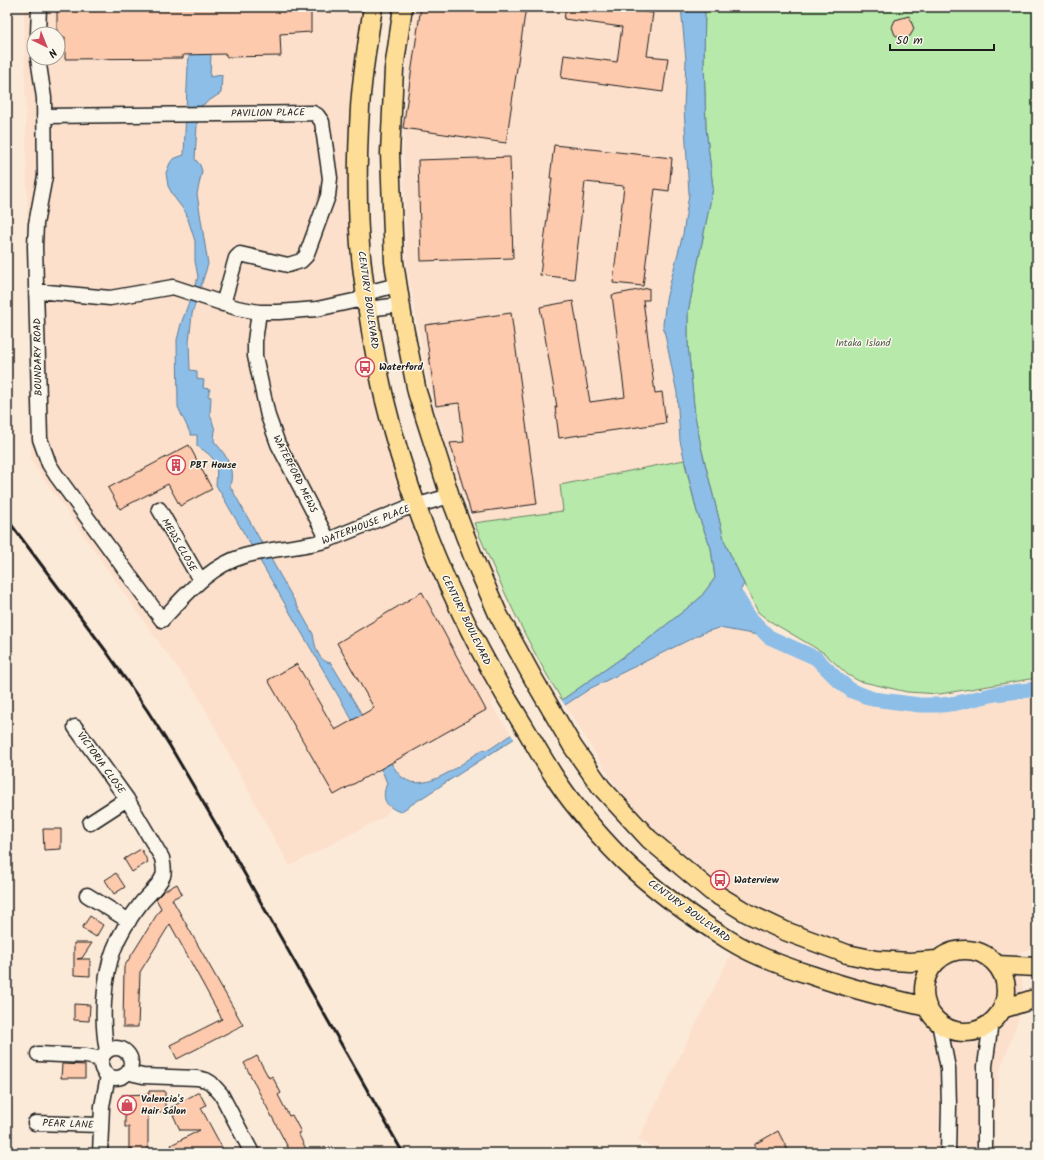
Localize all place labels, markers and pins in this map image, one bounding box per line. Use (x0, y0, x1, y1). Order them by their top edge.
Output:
bus stop icon: Waterford (354, 356, 376, 378)
place label: Waterford (379, 359, 423, 375)
building icon: PBT House (165, 454, 187, 476)
place label: PBT House (190, 457, 237, 473)
bus stop icon: Waterview (709, 869, 731, 891)
place label: Waterview (734, 872, 780, 888)
place label: Valencia's Hair Salon (141, 1091, 187, 1119)
shop icon: Valencia's Hair Salon (116, 1094, 138, 1116)

